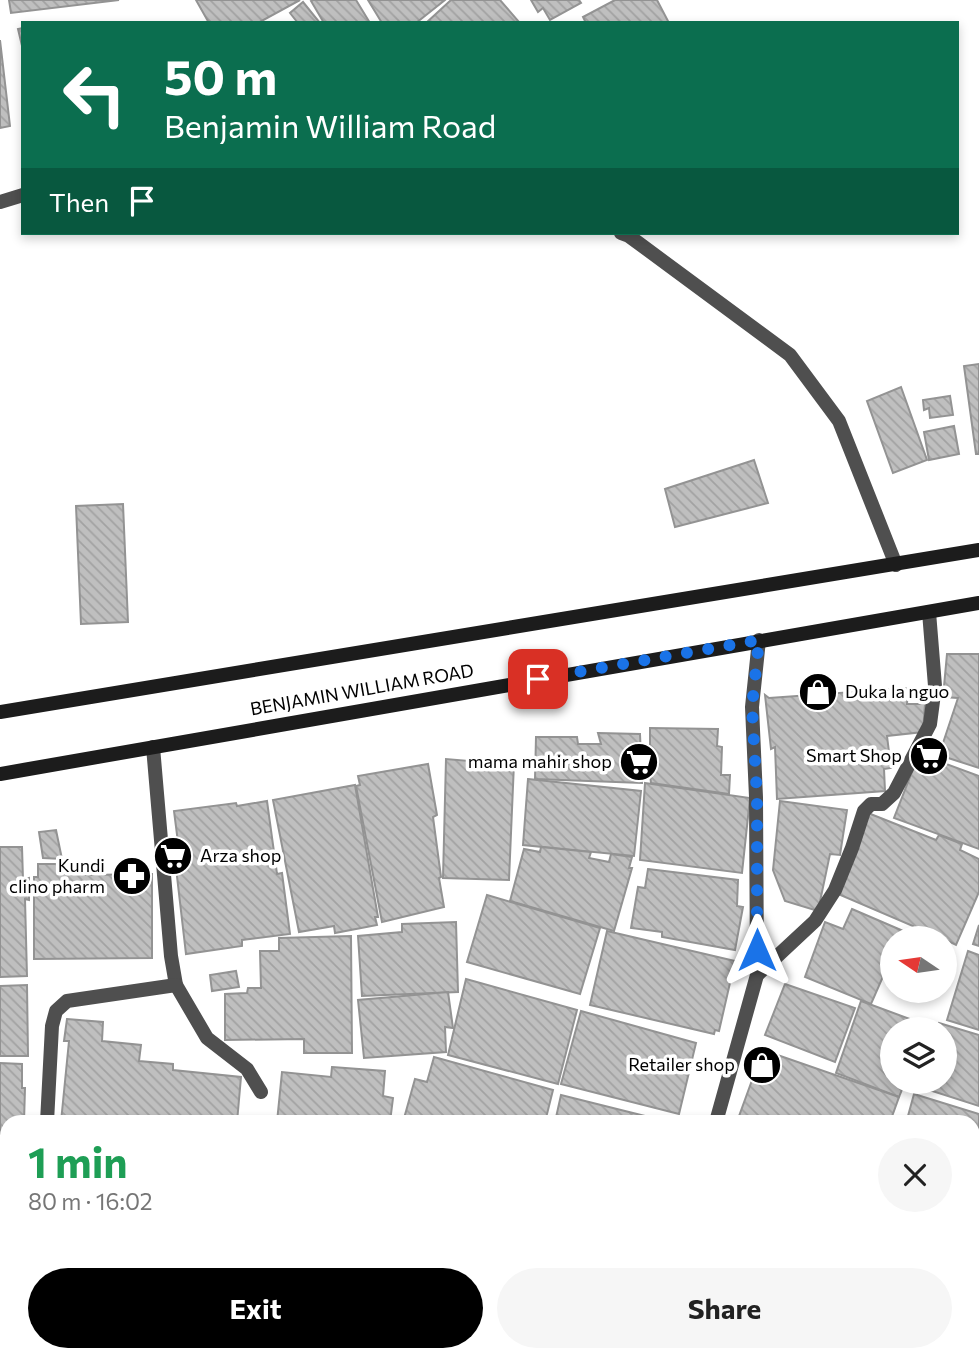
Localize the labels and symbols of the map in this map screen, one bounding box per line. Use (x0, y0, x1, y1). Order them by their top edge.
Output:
pin (508, 649, 568, 709)
street label: BENJAMIN WILLIAM ROAD (248, 659, 475, 720)
shop icon: Duka la nguo (797, 671, 839, 713)
place label: Duka la nguo (845, 680, 949, 702)
supermarket icon: Smart Shop (908, 735, 950, 777)
supermarket icon: mama mahir shop (618, 741, 660, 783)
place label: Smart Shop (806, 744, 902, 766)
place label: mama mahir shop (468, 750, 612, 772)
supermarket icon: Arza shop (152, 835, 194, 877)
place label: Arza shop (200, 844, 281, 866)
place label: Kundi clino pharm (9, 854, 105, 897)
pharmacy icon: Kundi clino pharm (111, 855, 153, 897)
position arrow (720, 913, 794, 987)
north arrow (880, 926, 957, 1003)
shop icon: Retailer shop (741, 1044, 783, 1086)
place label: Retailer shop (628, 1053, 735, 1075)

